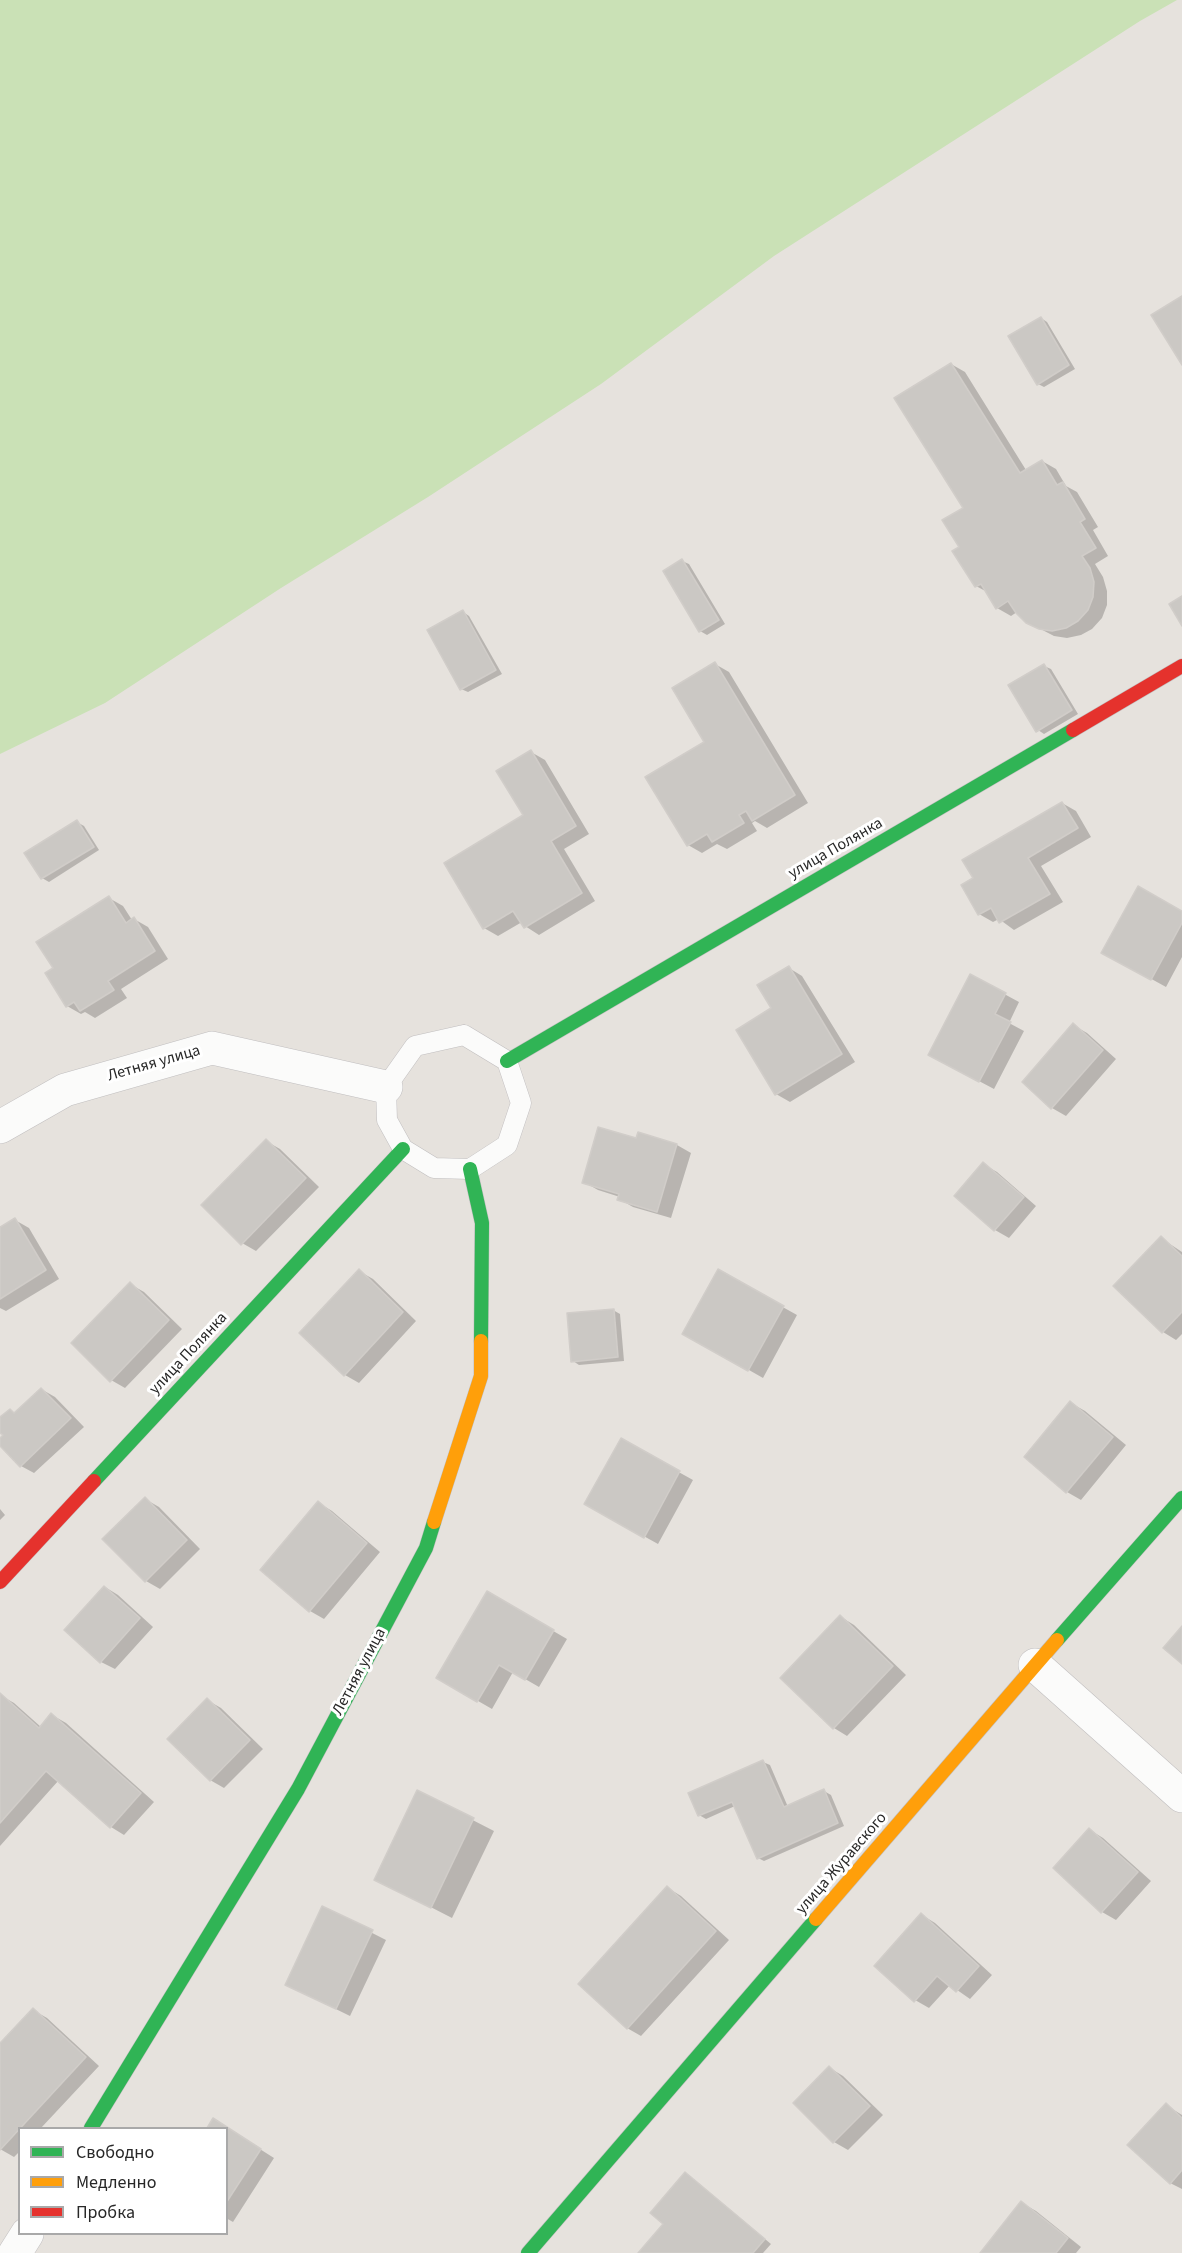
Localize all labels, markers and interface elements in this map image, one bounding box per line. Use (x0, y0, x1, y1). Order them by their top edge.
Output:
street label: улица Полянка (785, 814, 887, 884)
street label: Летняя улица (105, 1042, 203, 1086)
street label: улица Полянка (146, 1309, 232, 1399)
street label: Летняя улица (329, 1625, 391, 1719)
street label: улица Журавского (793, 1809, 891, 1919)
legend (18, 2127, 228, 2235)
text: Свободно (76, 2140, 154, 2165)
text: Медленно (76, 2170, 156, 2195)
text: Пробка (76, 2200, 135, 2225)

